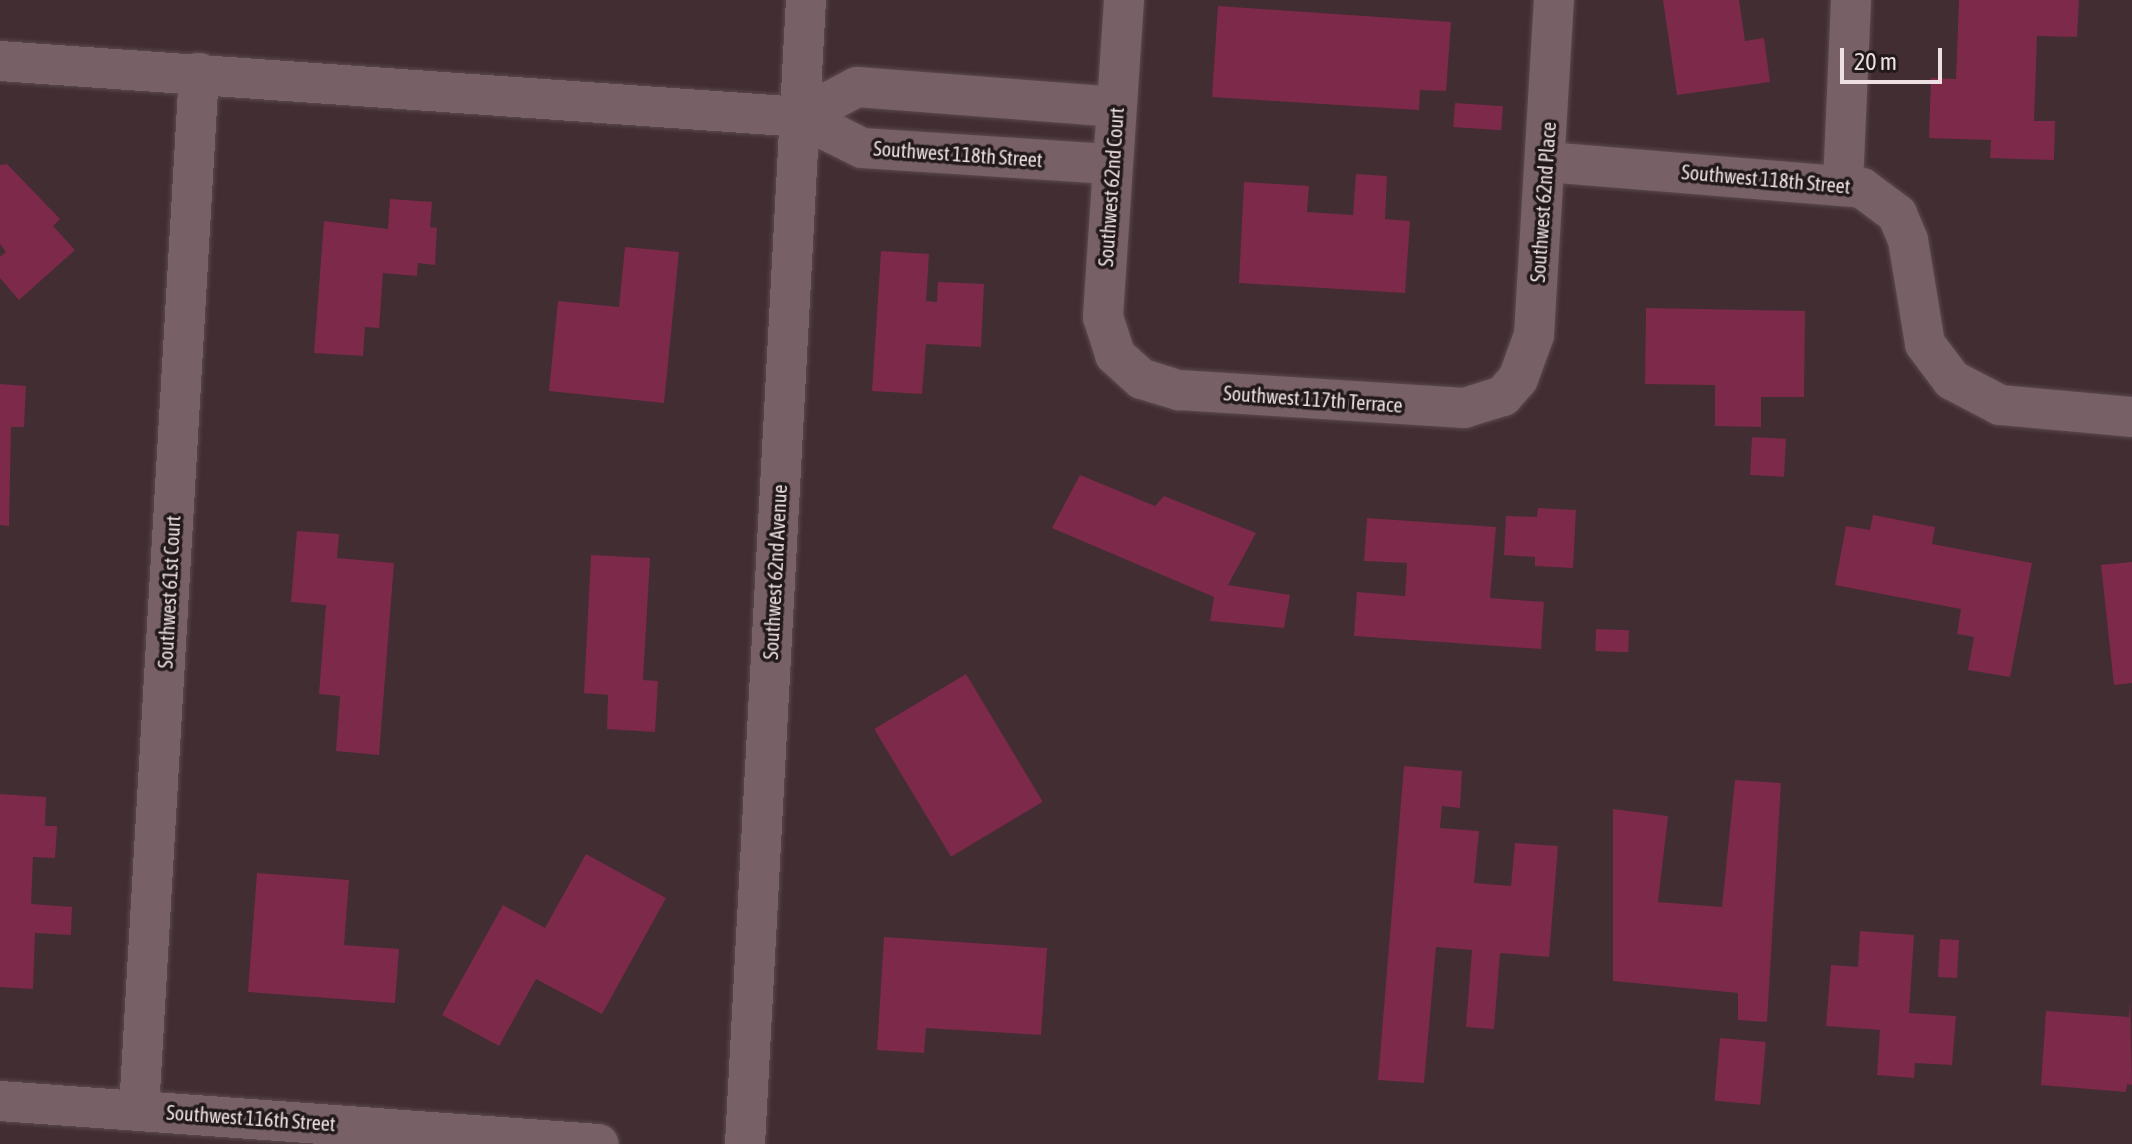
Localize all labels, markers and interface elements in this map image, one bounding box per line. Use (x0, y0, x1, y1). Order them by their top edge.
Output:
scale bar (1844, 32, 1946, 82)
text: 20 m (1854, 48, 1897, 75)
street label: Southwest 62nd Court (1093, 107, 1129, 267)
street label: Southwest 62nd Place (1525, 121, 1561, 283)
street label: Southwest 118th Street (873, 136, 1043, 172)
street label: Southwest 118th Street (1680, 160, 1852, 198)
street label: Southwest 117th Terrace (1223, 381, 1403, 417)
street label: Southwest 62nd Avenue (758, 484, 792, 660)
street label: Southwest 61st Court (153, 515, 185, 669)
street label: Southwest 116th Street (166, 1100, 336, 1136)

